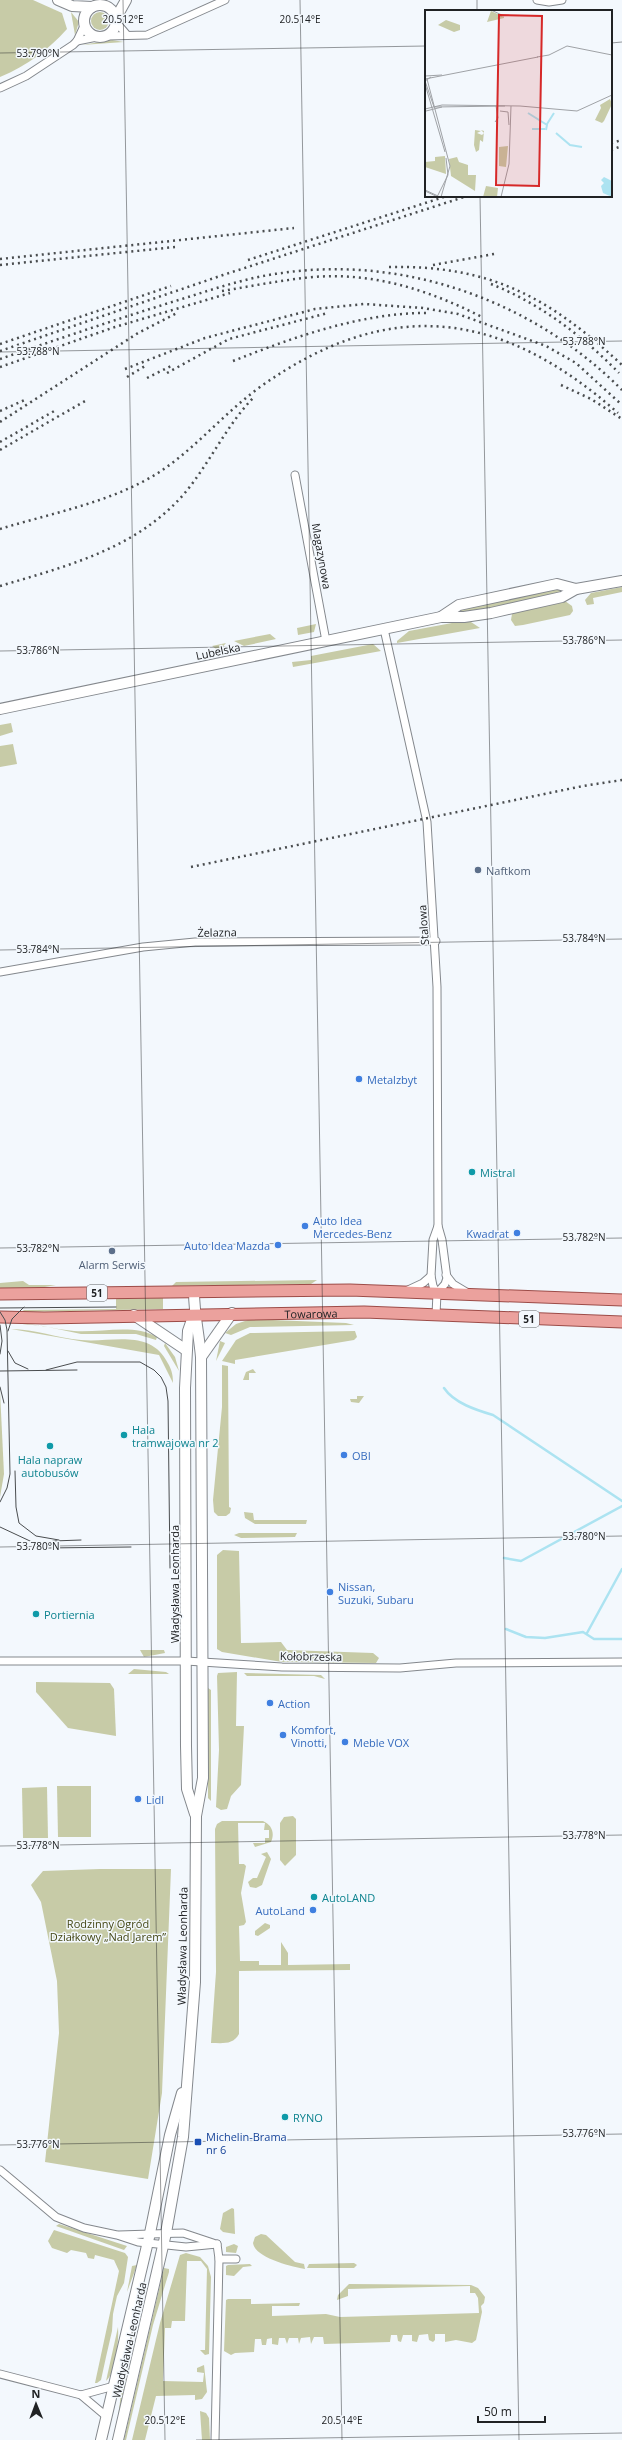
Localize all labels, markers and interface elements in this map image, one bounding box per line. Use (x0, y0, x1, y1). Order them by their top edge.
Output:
inset map (425, 10, 612, 197)
text: 20.512°E (102, 12, 144, 26)
text: 20.514°E (279, 12, 321, 26)
text: 53.790°N (16, 46, 60, 60)
text: 53.788°N (562, 334, 606, 348)
text: 53.788°N (16, 344, 60, 358)
street label: Magazynowa (309, 522, 335, 590)
text: 53.786°N (562, 633, 606, 647)
street label: Lubelska (194, 639, 242, 663)
text: 53.786°N (16, 643, 60, 657)
place label: Naftkom (486, 863, 531, 878)
marker: Naftkom (473, 865, 483, 875)
street label: Stalowa (414, 904, 432, 946)
street label: Żelazna (197, 924, 237, 940)
text: 53.784°N (562, 931, 606, 945)
text: 53.784°N (16, 942, 60, 956)
place label: Metalzbyt (367, 1072, 417, 1087)
marker: Metalzbyt (354, 1074, 364, 1084)
place label: Mistral (480, 1165, 515, 1180)
marker: Mistral (467, 1167, 477, 1177)
place label: Auto Idea Mercedes-Benz (313, 1213, 392, 1241)
marker: Auto Idea Mercedes-Benz (300, 1221, 310, 1231)
place label: Kwadrat (466, 1226, 509, 1241)
marker: Kwadrat (512, 1228, 522, 1238)
text: 53.782°N (562, 1230, 606, 1244)
place label: Auto Idea Mazda (184, 1238, 270, 1253)
marker: Auto Idea Mazda (273, 1240, 283, 1250)
text: 53.782°N (16, 1241, 60, 1255)
marker: Alarm Serwis (107, 1246, 117, 1256)
place label: Alarm Serwis (79, 1257, 145, 1272)
road number: 51 (87, 1285, 107, 1301)
street label: Towarowa (284, 1305, 338, 1321)
road number: 51 (519, 1311, 539, 1327)
place label: Hala tramwajowa nr 2 (132, 1422, 219, 1450)
marker: Hala tramwajowa nr 2 (119, 1430, 129, 1440)
marker: Hala napraw autobusów (45, 1441, 55, 1451)
place label: OBI (352, 1448, 371, 1463)
marker: OBI (339, 1450, 349, 1460)
place label: Hala napraw autobusów (18, 1452, 83, 1480)
street label: Władysława Leonharda (167, 1525, 182, 1643)
text: 53.780°N (562, 1529, 606, 1543)
text: 53.780°N (16, 1539, 60, 1553)
place label: Nissan, Suzuki, Subaru (338, 1579, 414, 1607)
marker: Nissan, Suzuki, Subaru (325, 1587, 335, 1597)
place label: Portiernia (44, 1607, 95, 1622)
marker: Portiernia (31, 1609, 41, 1619)
street label: Kołobrzeska (280, 1648, 342, 1664)
place label: Action (278, 1696, 310, 1711)
marker: Action (265, 1698, 275, 1708)
place label: Komfort, Vinotti, (291, 1722, 336, 1750)
marker: Komfort, Vinotti, (278, 1730, 288, 1740)
place label: Meble VOX (353, 1735, 410, 1750)
marker: Meble VOX (340, 1737, 350, 1747)
place label: Lidl (146, 1792, 164, 1807)
marker: Lidl (133, 1794, 143, 1804)
text: 53.778°N (562, 1828, 606, 1842)
text: 53.778°N (16, 1838, 60, 1852)
street label: Władysława Leonharda (173, 1887, 191, 2005)
place label: AutoLAND (322, 1890, 375, 1905)
marker: AutoLAND (309, 1892, 319, 1902)
place label: AutoLand (255, 1903, 305, 1918)
marker: AutoLand (308, 1905, 318, 1915)
park label: Rodzinny Ogród Działkowy „Nad Jarem” (50, 1916, 166, 1944)
place label: RYNO (293, 2110, 323, 2125)
marker: RYNO (280, 2112, 290, 2122)
text: 53.776°N (562, 2126, 606, 2140)
place label: Michelin-Brama nr 6 (206, 2129, 287, 2157)
text: 53.776°N (16, 2137, 60, 2151)
marker: Michelin-Brama nr 6 (193, 2137, 203, 2147)
street label: Władysława Leonharda (108, 2281, 150, 2399)
north arrow (16, 2384, 56, 2424)
text: N (31, 2386, 40, 2401)
scale bar (478, 2398, 545, 2424)
text: 50 m (484, 2403, 512, 2420)
text: 20.512°E (144, 2413, 186, 2427)
text: 20.514°E (321, 2413, 363, 2427)

